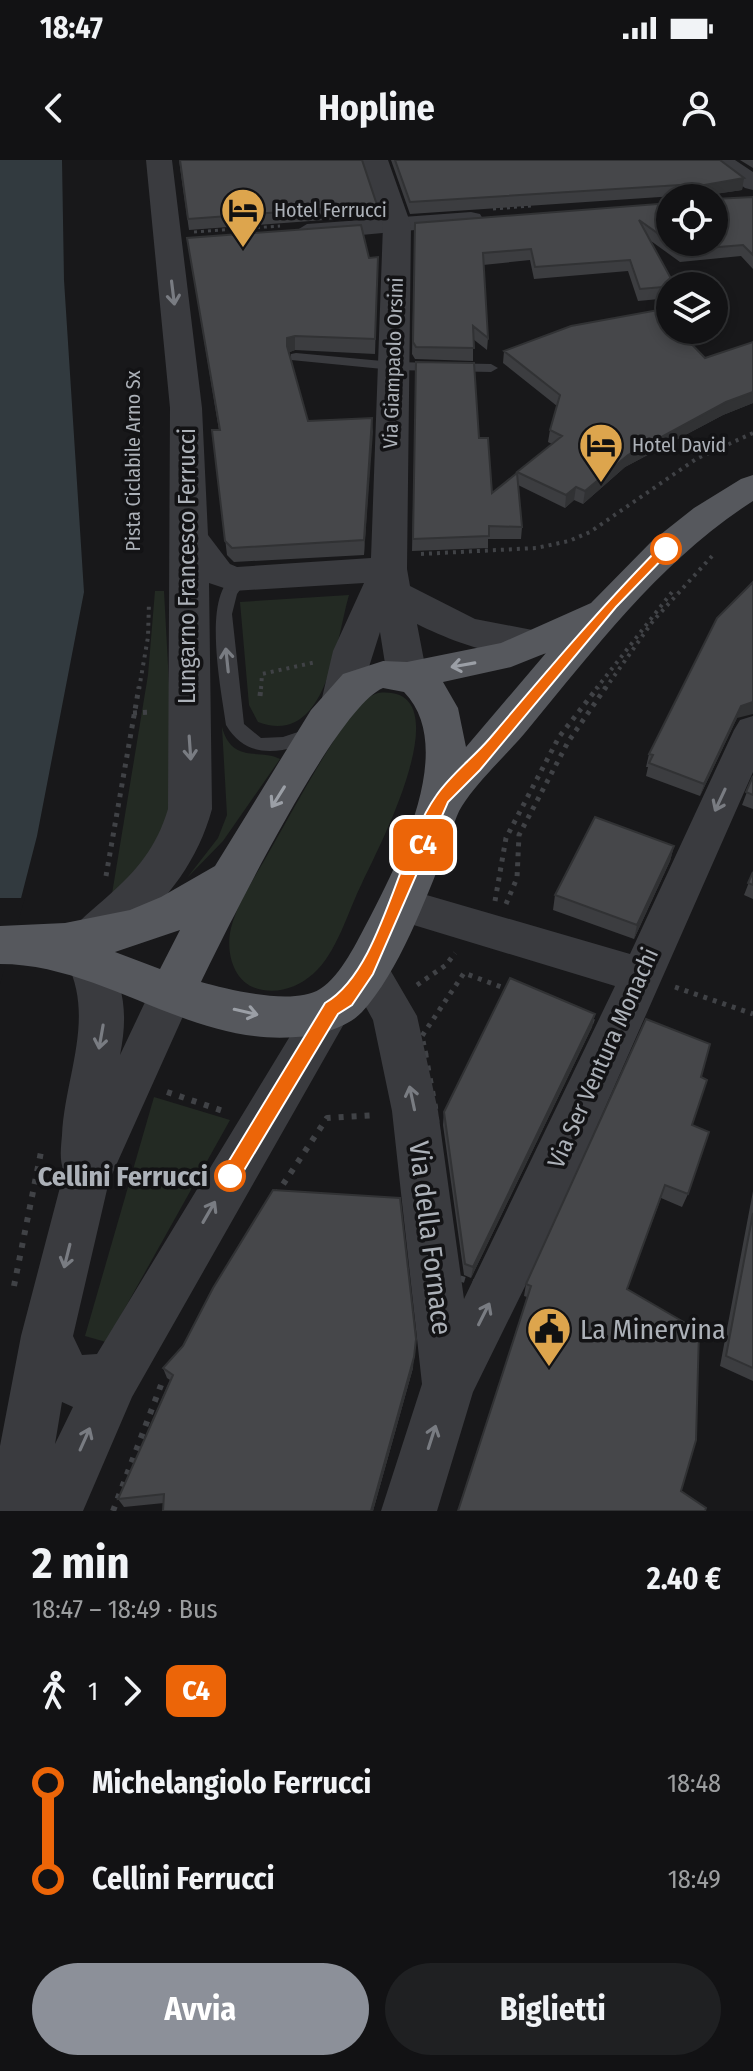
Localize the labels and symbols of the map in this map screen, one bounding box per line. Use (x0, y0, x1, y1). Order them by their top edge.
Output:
hotel icon: Hotel Ferrucci (219, 186, 267, 249)
place label: Hotel Ferrucci (274, 198, 387, 222)
street label: Via Giampaolo Orsini (378, 277, 408, 449)
one-way arrow (165, 279, 180, 306)
street label: Pista Ciclabile Arno Sx (121, 370, 145, 552)
hotel icon: Hotel David (577, 421, 625, 484)
street label: Lungarno Francesco Ferrucci (173, 428, 201, 704)
place label: Hotel David (632, 433, 726, 457)
unlabelled marker (651, 534, 681, 564)
one-way arrow (220, 647, 235, 674)
one-way arrow (450, 659, 476, 674)
one-way arrow (183, 734, 198, 761)
one-way arrow (269, 785, 285, 808)
one-way arrow (712, 788, 727, 812)
line badge: C4 (387, 819, 459, 871)
street label: Via Ser Ventura Monachi (542, 944, 664, 1172)
one-way arrow (233, 1005, 259, 1020)
one-way arrow (92, 1024, 107, 1049)
one-way arrow (404, 1085, 419, 1111)
street label: Via della Fornace (402, 1139, 459, 1337)
place label: Cellini Ferrucci (38, 1160, 208, 1193)
marker: Cellini Ferrucci (215, 1161, 245, 1191)
one-way arrow (201, 1201, 217, 1224)
one-way arrow (59, 1243, 74, 1268)
one-way arrow (477, 1303, 493, 1327)
public building icon: La Minervina (525, 1305, 573, 1368)
place label: La Minervina (580, 1313, 726, 1346)
one-way arrow (425, 1424, 440, 1450)
one-way arrow (78, 1428, 93, 1452)

